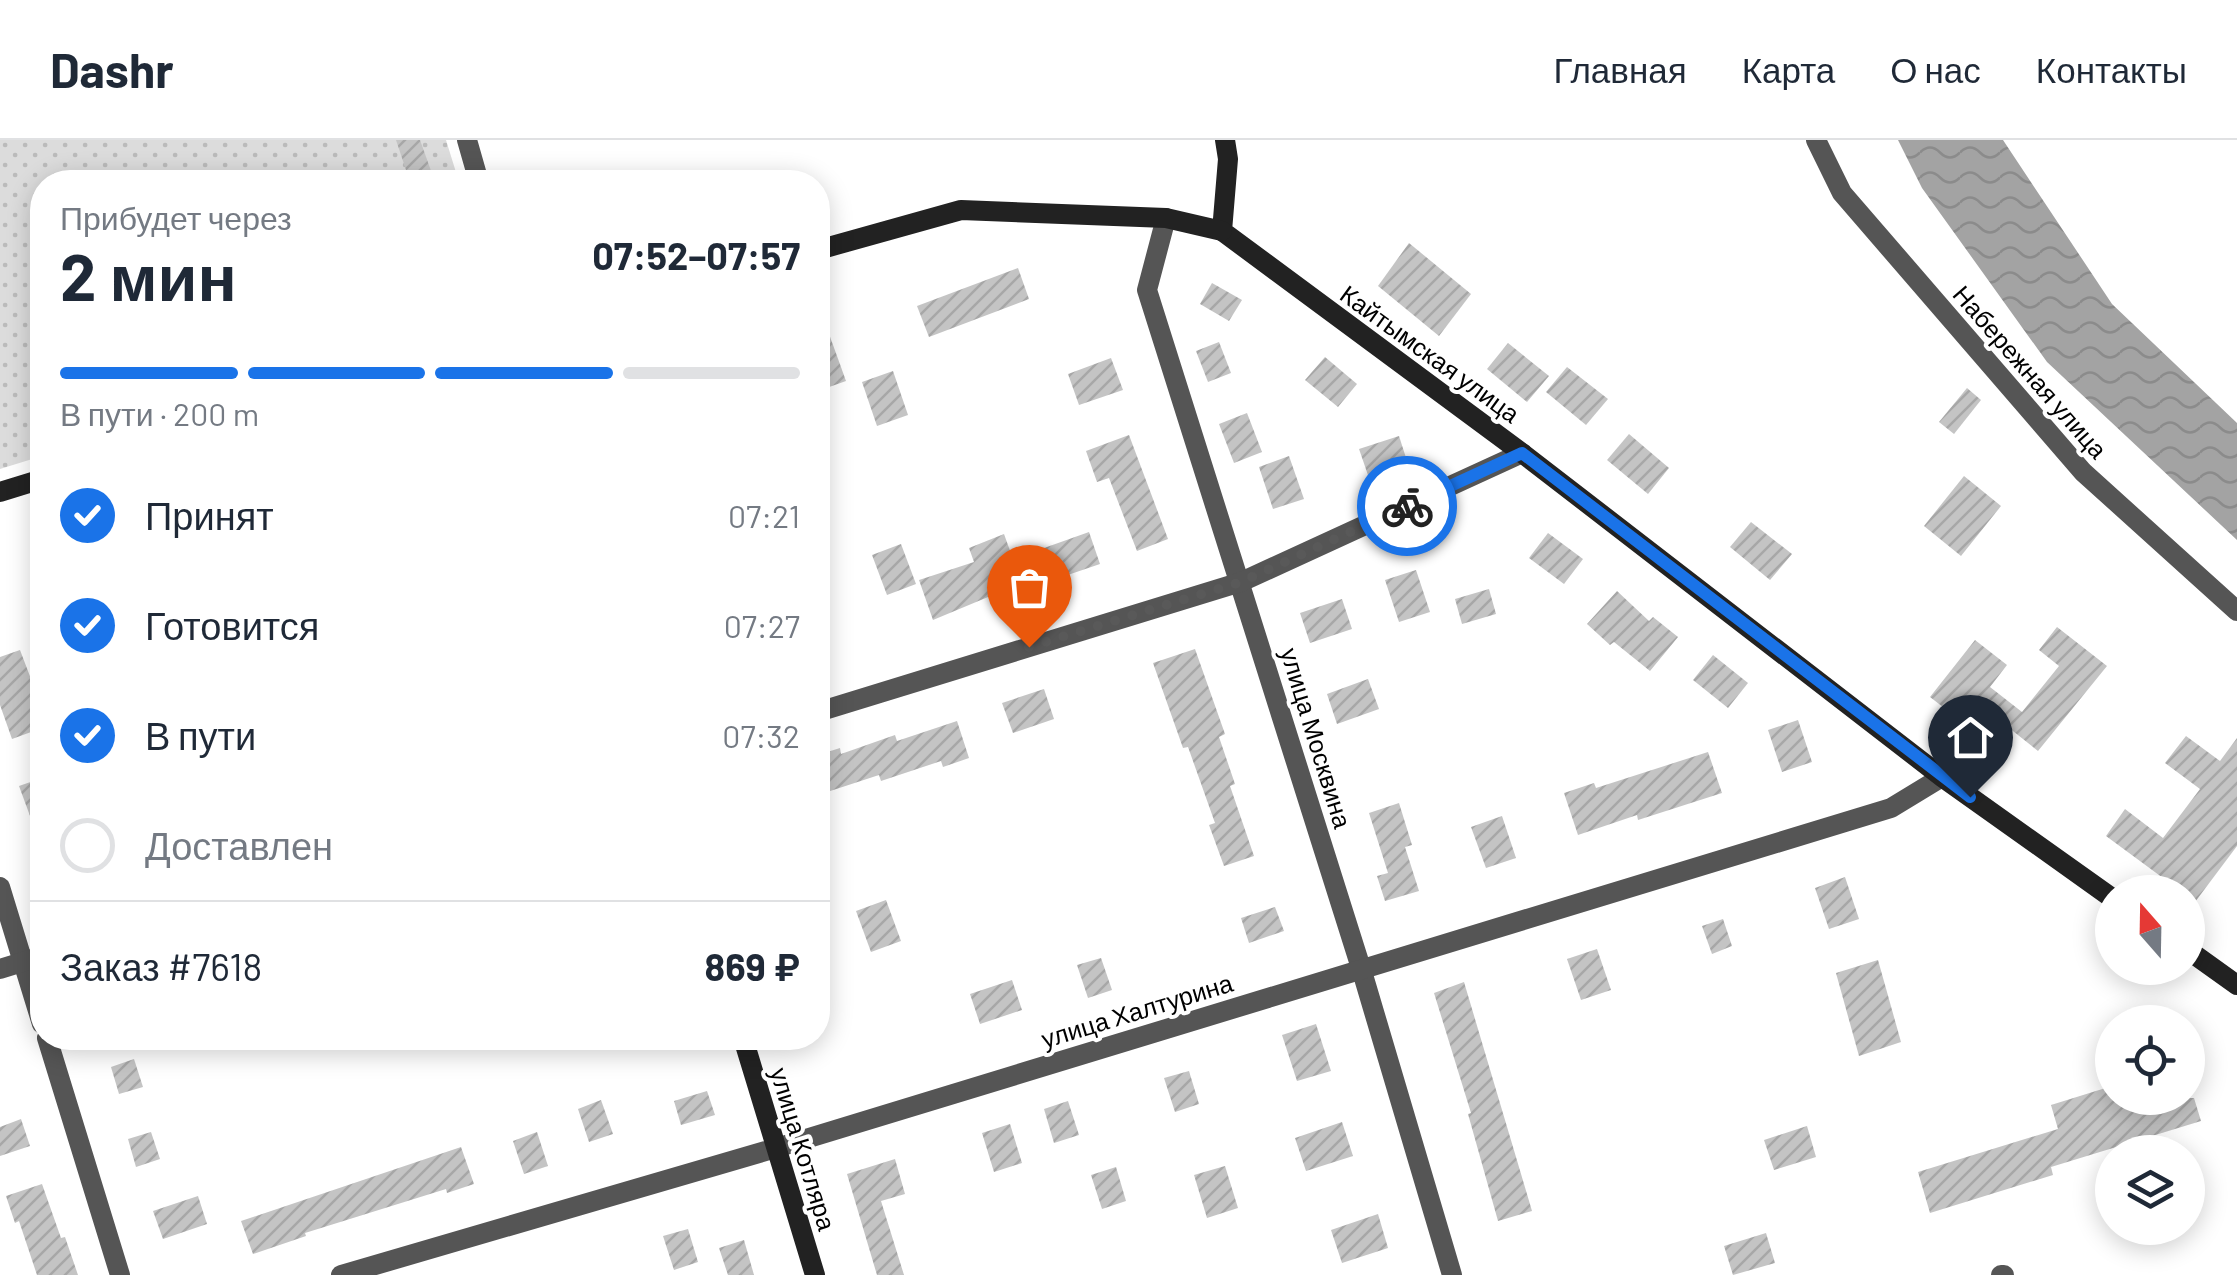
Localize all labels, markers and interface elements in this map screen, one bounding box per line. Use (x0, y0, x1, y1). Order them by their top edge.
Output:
text: Dashr (50, 40, 174, 98)
text: Главная (1553, 48, 1687, 90)
text: Карта (1742, 48, 1835, 90)
text: О нас (1890, 48, 1981, 90)
text: Контакты (2036, 48, 2187, 90)
text: Прибудет через (60, 198, 292, 236)
text: 07:52–07:57 (592, 232, 800, 278)
text: 2 мин (60, 236, 237, 314)
street label: Кайтымская улица (1335, 278, 1526, 428)
street label: Набережная улица (1948, 279, 2114, 464)
text: В пути · 200 m (60, 394, 259, 432)
courier (1357, 456, 1457, 556)
icon: bike (1380, 479, 1435, 534)
icon: check (60, 488, 115, 543)
text: Принят (145, 492, 274, 538)
text: 07:21 (728, 496, 800, 534)
pin (987, 545, 1072, 648)
icon: bag (1002, 560, 1057, 615)
icon: check (60, 598, 115, 653)
text: Готовится (145, 602, 319, 648)
text: 07:27 (724, 606, 800, 644)
street label: улица Москвина (1275, 644, 1359, 832)
pin (1928, 695, 2013, 798)
icon: check (60, 708, 115, 763)
icon: home (1943, 710, 1998, 765)
text: В пути (145, 712, 256, 758)
text: 07:32 (722, 716, 800, 754)
text: Доставлен (145, 822, 333, 868)
north arrow (2095, 875, 2205, 985)
map controls (2095, 875, 2205, 1245)
text: Заказ #7618 (60, 943, 262, 989)
text: 869 ₽ (705, 943, 800, 989)
street label: улица Халтурина (1037, 967, 1236, 1053)
button: locate (2095, 1005, 2205, 1115)
street label: улица Котляра (765, 1064, 843, 1234)
button: layers (2095, 1135, 2205, 1245)

